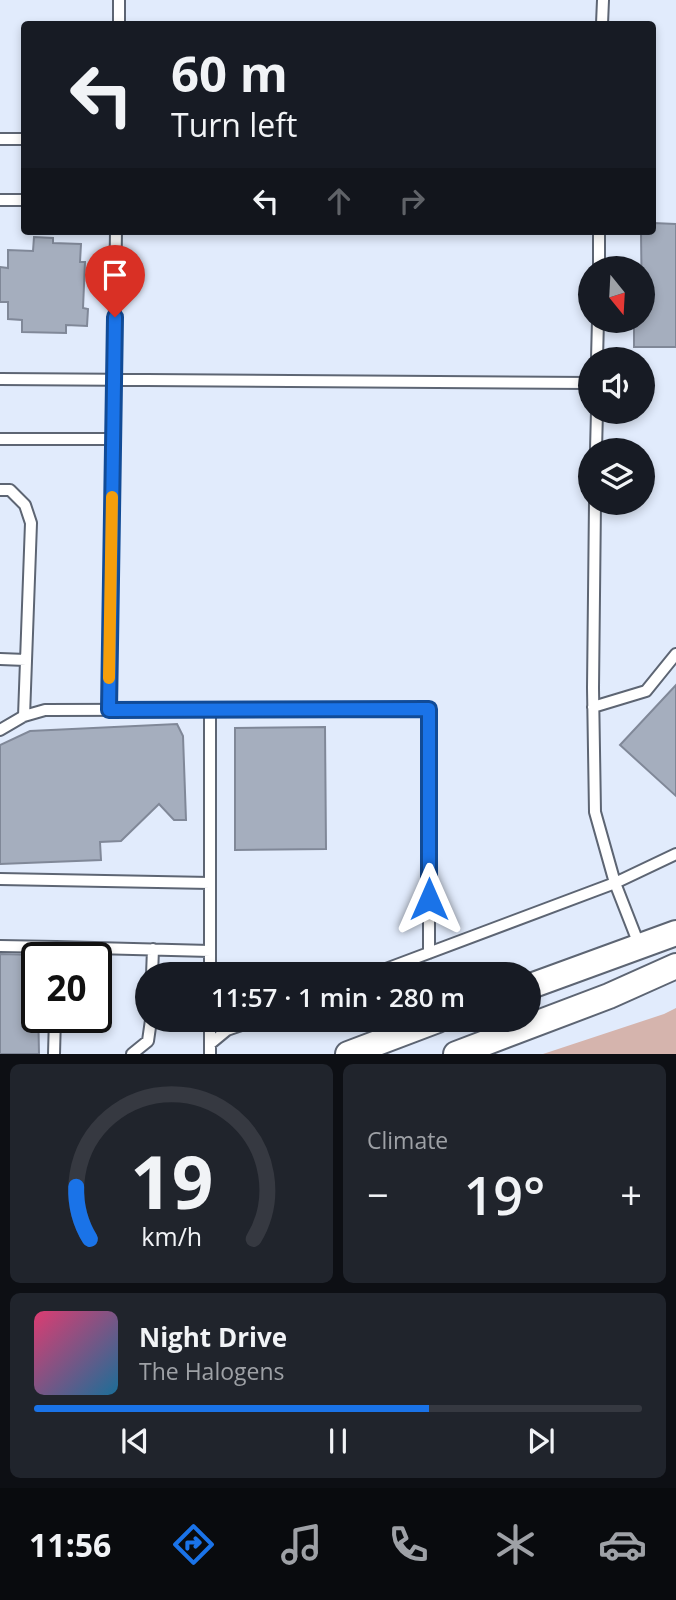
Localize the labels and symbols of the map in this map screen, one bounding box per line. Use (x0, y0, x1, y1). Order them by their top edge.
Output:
pin (85, 245, 145, 317)
north arrow (578, 256, 654, 332)
position arrow (392, 862, 466, 936)
speed limit sign: 20 (21, 942, 112, 1033)

